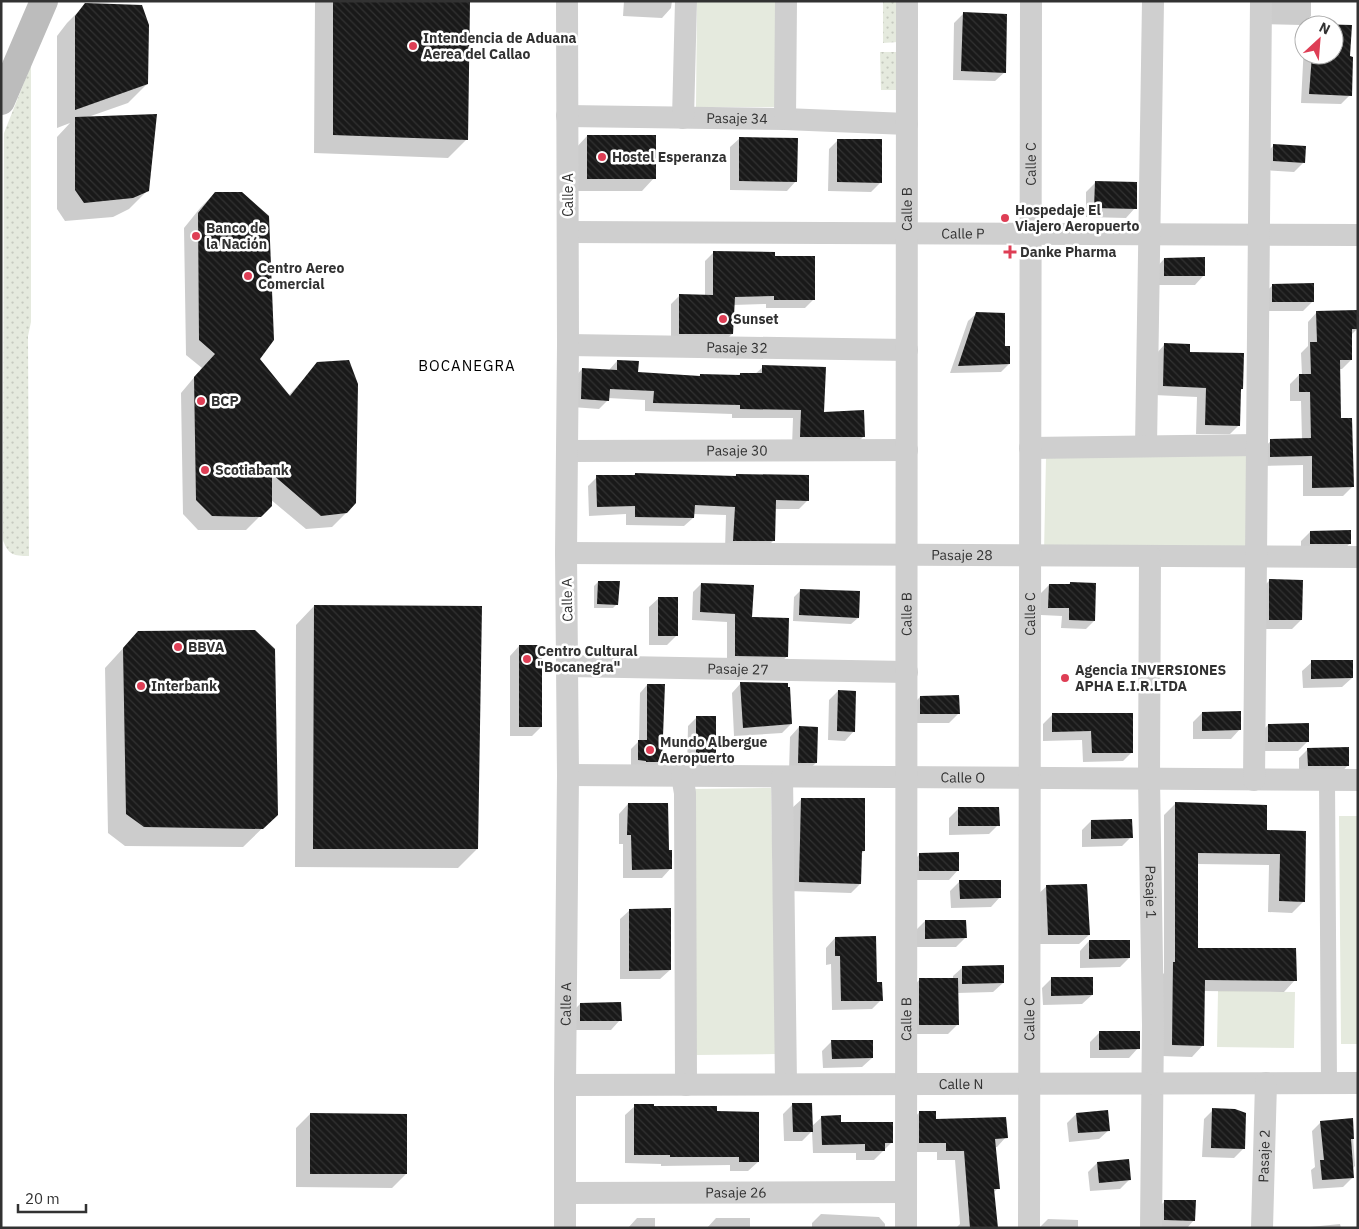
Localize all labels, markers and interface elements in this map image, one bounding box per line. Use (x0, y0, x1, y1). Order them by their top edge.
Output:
north arrow (1294, 15, 1344, 65)
text: N (1316, 18, 1333, 39)
place label: Intendencia de Aduana Aerea del Callao (423, 29, 577, 63)
marker: Intendencia de Aduana Aerea del Callao (407, 40, 419, 52)
street label: Pasaje 34 (706, 109, 768, 128)
street label: Calle C (1022, 142, 1040, 186)
place label: Hostel Esperanza (612, 148, 727, 166)
marker: Hostel Esperanza (596, 151, 608, 163)
street label: Calle A (559, 173, 577, 217)
street label: Calle B (898, 187, 916, 231)
place label: Hospedaje El Viajero Aeropuerto (1015, 201, 1139, 235)
marker: Hospedaje El Viajero Aeropuerto (999, 212, 1011, 224)
place label: Banco de la Nación (206, 219, 267, 253)
street label: Calle P (941, 224, 985, 243)
marker: Banco de la Nación (190, 230, 202, 242)
place label: Danke Pharma (1020, 243, 1117, 261)
marker: Danke Pharma (1004, 246, 1016, 258)
place label: Centro Aereo Comercial (258, 259, 344, 293)
marker: Centro Aereo Comercial (242, 270, 254, 282)
place label: Sunset (733, 310, 779, 328)
marker: Sunset (717, 313, 729, 325)
street label: Pasaje 32 (706, 338, 768, 357)
district label: BOCANEGRA (418, 356, 516, 375)
place label: BCP (211, 392, 239, 410)
marker: BCP (195, 395, 207, 407)
street label: Pasaje 30 (706, 441, 768, 460)
place label: Scotiabank (215, 461, 290, 479)
marker: Scotiabank (199, 464, 211, 476)
street label: Pasaje 28 (931, 546, 993, 564)
street label: Calle A (558, 578, 576, 622)
street label: Calle B (897, 592, 916, 636)
street label: Calle C (1021, 592, 1039, 636)
place label: BBVA (188, 638, 225, 656)
marker: BBVA (172, 641, 184, 653)
place label: Centro Cultural "Bocanegra" (537, 642, 637, 676)
marker: Centro Cultural "Bocanegra" (521, 653, 533, 665)
street label: Pasaje 27 (707, 659, 769, 679)
place label: Agencia INVERSIONES APHA E.I.R.LTDA (1075, 661, 1227, 695)
marker: Agencia INVERSIONES APHA E.I.R.LTDA (1059, 672, 1071, 684)
place label: Interbank (151, 677, 218, 695)
marker: Interbank (135, 680, 147, 692)
place label: Mundo Albergue Aeropuerto (660, 733, 768, 767)
marker: Mundo Albergue Aeropuerto (644, 744, 656, 756)
street label: Calle O (941, 768, 985, 787)
street label: Pasaje 1 (1141, 865, 1160, 919)
street label: Calle A (557, 982, 575, 1026)
street label: Calle B (897, 997, 915, 1041)
street label: Calle C (1020, 997, 1038, 1041)
street label: Calle N (939, 1075, 983, 1093)
street label: Pasaje 2 (1254, 1129, 1274, 1183)
scale bar (18, 1182, 85, 1214)
street label: Pasaje 26 (705, 1183, 767, 1202)
text: 20 m (25, 1189, 60, 1208)

